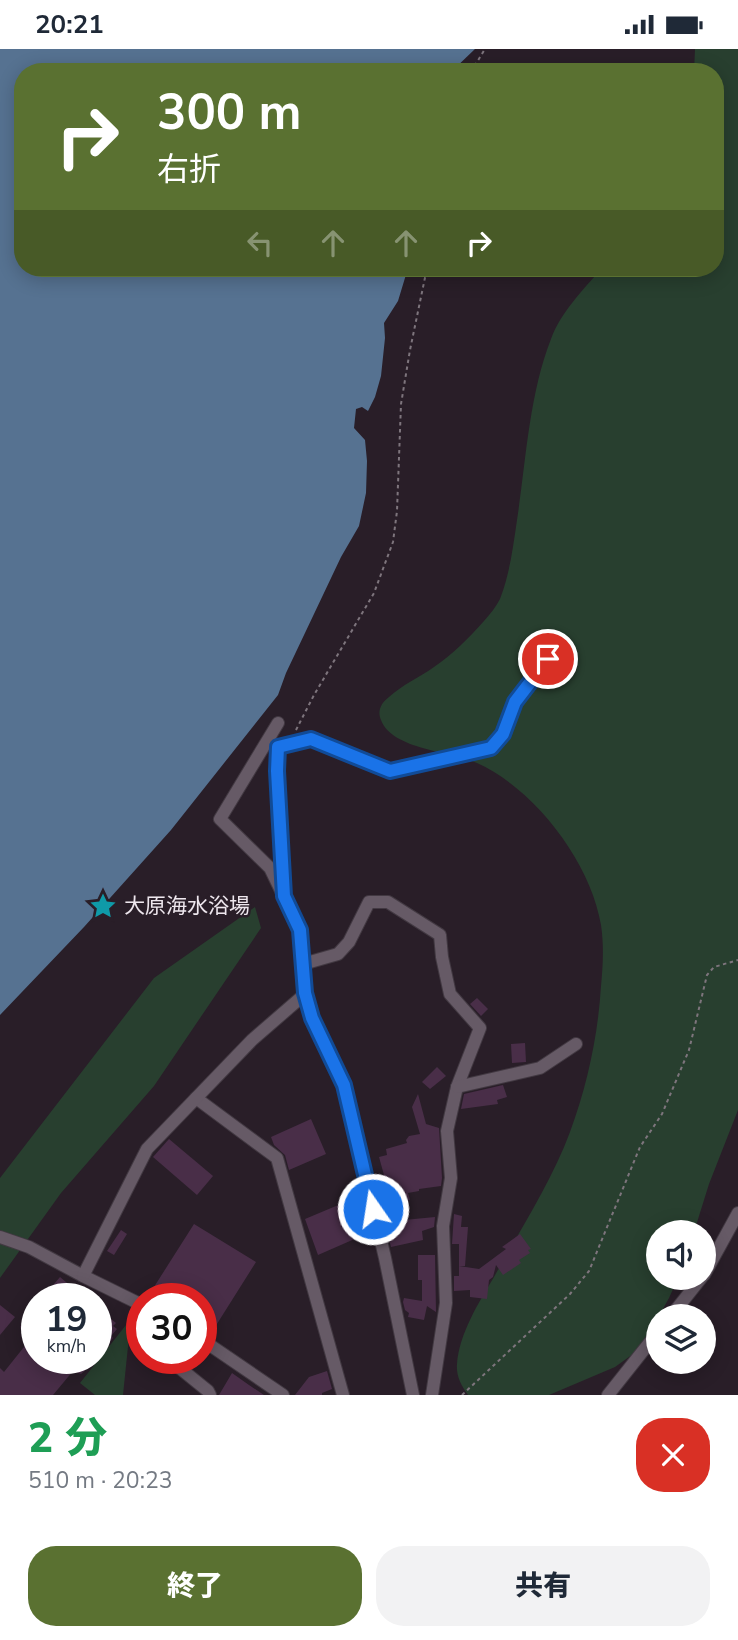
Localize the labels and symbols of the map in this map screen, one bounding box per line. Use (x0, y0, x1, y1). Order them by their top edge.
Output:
pin (518, 629, 578, 689)
place icon: 大原海水浴場 (88, 891, 118, 921)
place label: 大原海水浴場 (124, 892, 250, 920)
position arrow (336, 1172, 410, 1246)
speed limit sign: 30 (126, 1283, 217, 1374)

